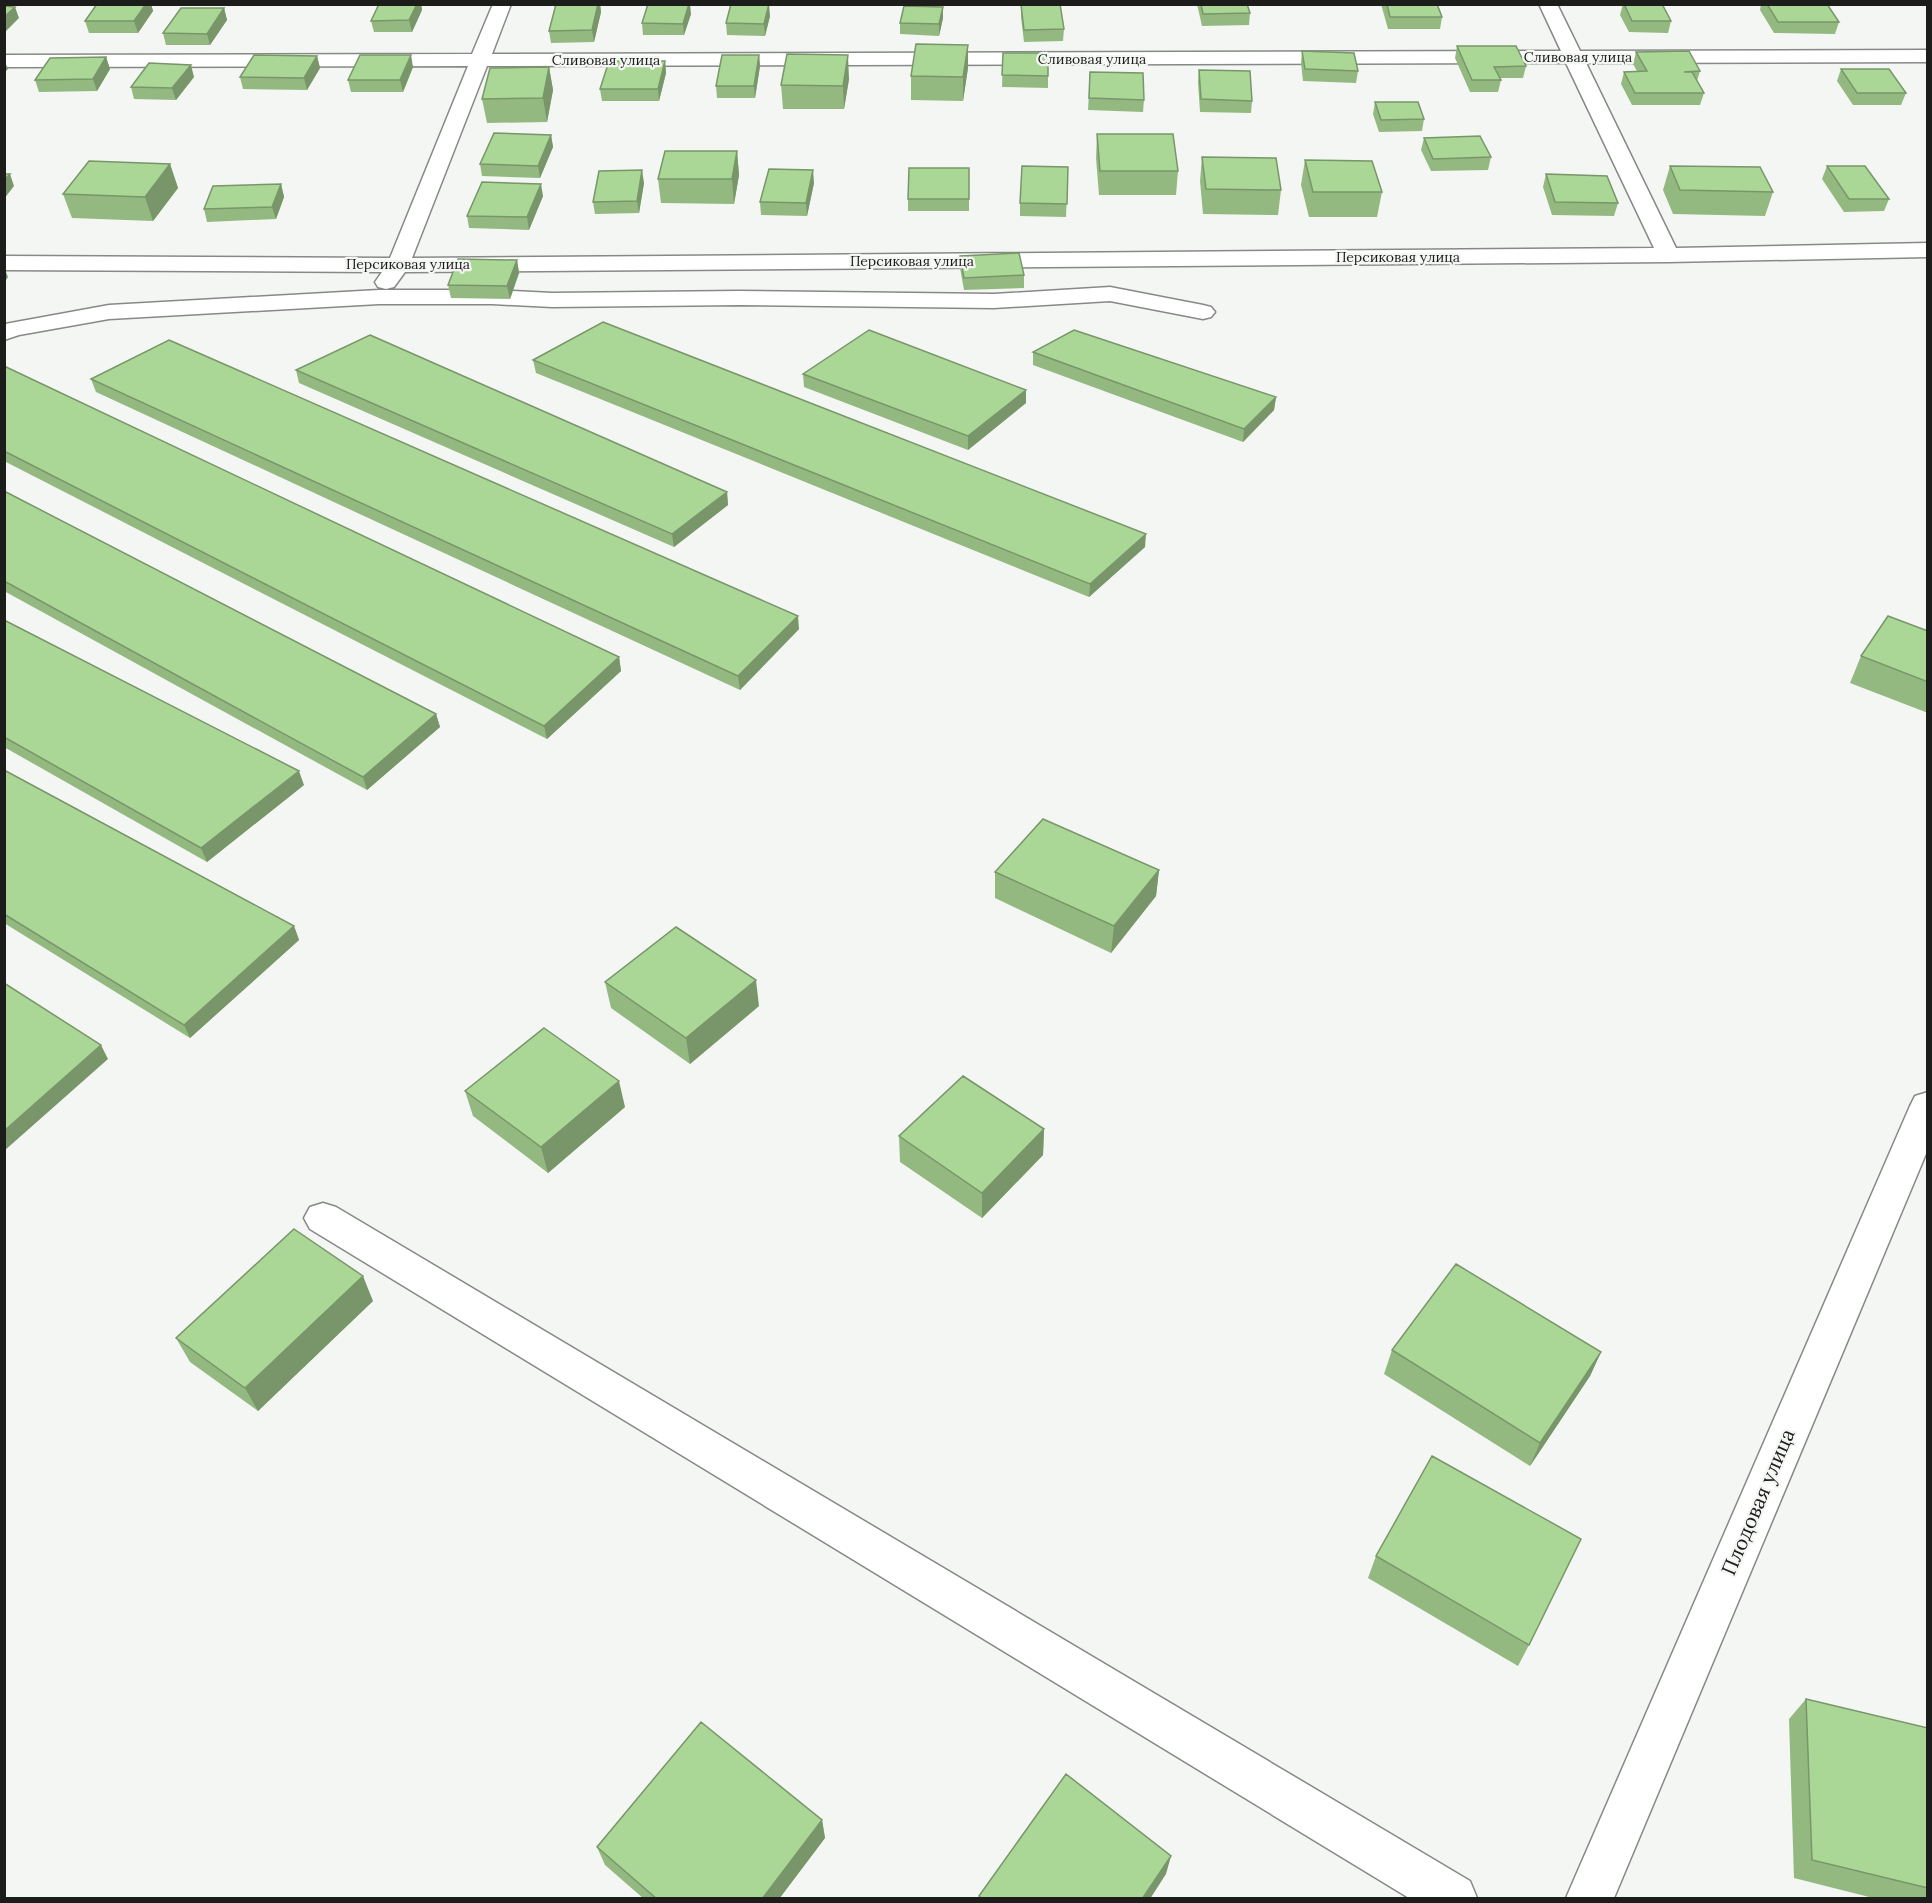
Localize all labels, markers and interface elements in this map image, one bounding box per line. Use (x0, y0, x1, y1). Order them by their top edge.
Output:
street label: Сливовая улица (1524, 48, 1632, 66)
street label: Сливовая улица (1038, 50, 1146, 68)
street label: Сливовая улица (552, 51, 660, 69)
street label: Персиковая улица (1336, 248, 1460, 266)
street label: Персиковая улица (850, 252, 974, 270)
street label: Персиковая улица (346, 255, 470, 273)
street label: Плодовая улица (1715, 1425, 1800, 1579)

